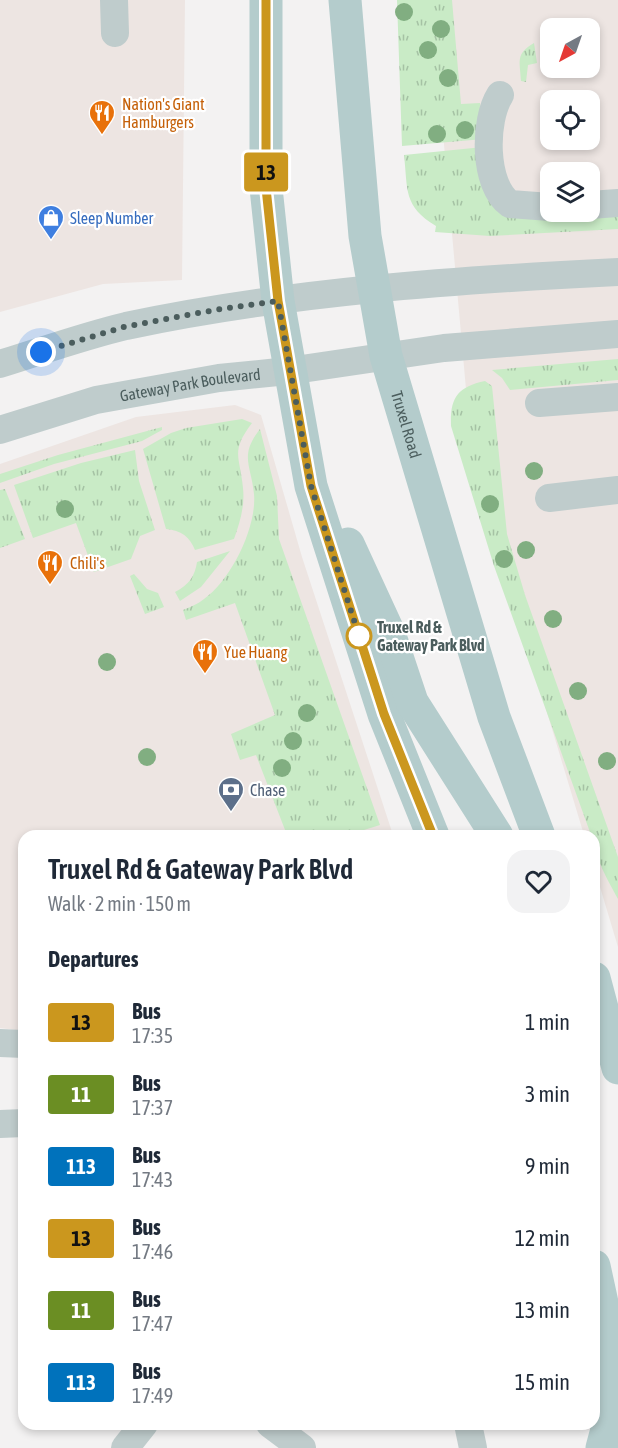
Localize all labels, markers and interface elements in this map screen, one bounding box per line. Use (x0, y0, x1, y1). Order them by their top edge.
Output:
north arrow (540, 18, 600, 78)
map controls (540, 18, 600, 222)
button: locate (540, 90, 600, 150)
place label: Nation's Giant Hamburgers (122, 95, 205, 132)
restaurant icon: Nation's Giant Hamburgers (87, 98, 117, 136)
line badge: 13 (239, 152, 293, 192)
text: 13 (256, 160, 276, 184)
button: layers (540, 162, 600, 222)
shop icon: Sleep Number (36, 203, 66, 241)
place label: Sleep Number (70, 209, 154, 228)
your location (26, 337, 56, 367)
street label: Gateway Park Boulevard (118, 365, 261, 405)
street label: Truxel Road (388, 389, 425, 460)
restaurant icon: Chili's (35, 548, 65, 586)
place label: Chili's (70, 554, 105, 572)
place label: Truxel Rd & Gateway Park Blvd (377, 618, 485, 654)
marker: Truxel Rd & Gateway Park Blvd (346, 623, 372, 649)
restaurant icon: Yue Huang (190, 637, 220, 675)
place label: Yue Huang (224, 643, 288, 662)
bank icon: Chase (216, 775, 246, 813)
place label: Chase (250, 781, 285, 799)
button: heart (507, 850, 570, 913)
text: Truxel Rd & Gateway Park Blvd (48, 853, 353, 885)
text: Walk · 2 min · 150 m (48, 892, 191, 915)
text: Departures (48, 946, 138, 972)
text: Bus (132, 998, 161, 1024)
text: 1 min (525, 1009, 570, 1035)
text: 13 (71, 1010, 91, 1034)
text: 17:35 (132, 1024, 173, 1047)
text: Bus (132, 1070, 161, 1096)
text: 3 min (525, 1081, 570, 1107)
text: 11 (71, 1082, 91, 1106)
text: 17:37 (132, 1096, 173, 1119)
text: Bus (132, 1142, 161, 1168)
text: 9 min (525, 1153, 570, 1179)
text: 113 (66, 1154, 96, 1178)
text: 17:43 (132, 1168, 173, 1191)
text: Bus (132, 1214, 161, 1240)
text: 12 min (515, 1225, 570, 1251)
text: 13 (71, 1226, 91, 1250)
text: 17:46 (132, 1240, 173, 1263)
text: Bus (132, 1286, 161, 1312)
text: 13 min (515, 1297, 570, 1323)
text: 11 (71, 1298, 91, 1322)
text: 17:47 (132, 1312, 173, 1335)
text: Bus (132, 1358, 161, 1384)
text: 15 min (515, 1369, 570, 1395)
text: 113 (66, 1370, 96, 1394)
text: 17:49 (132, 1384, 173, 1407)

